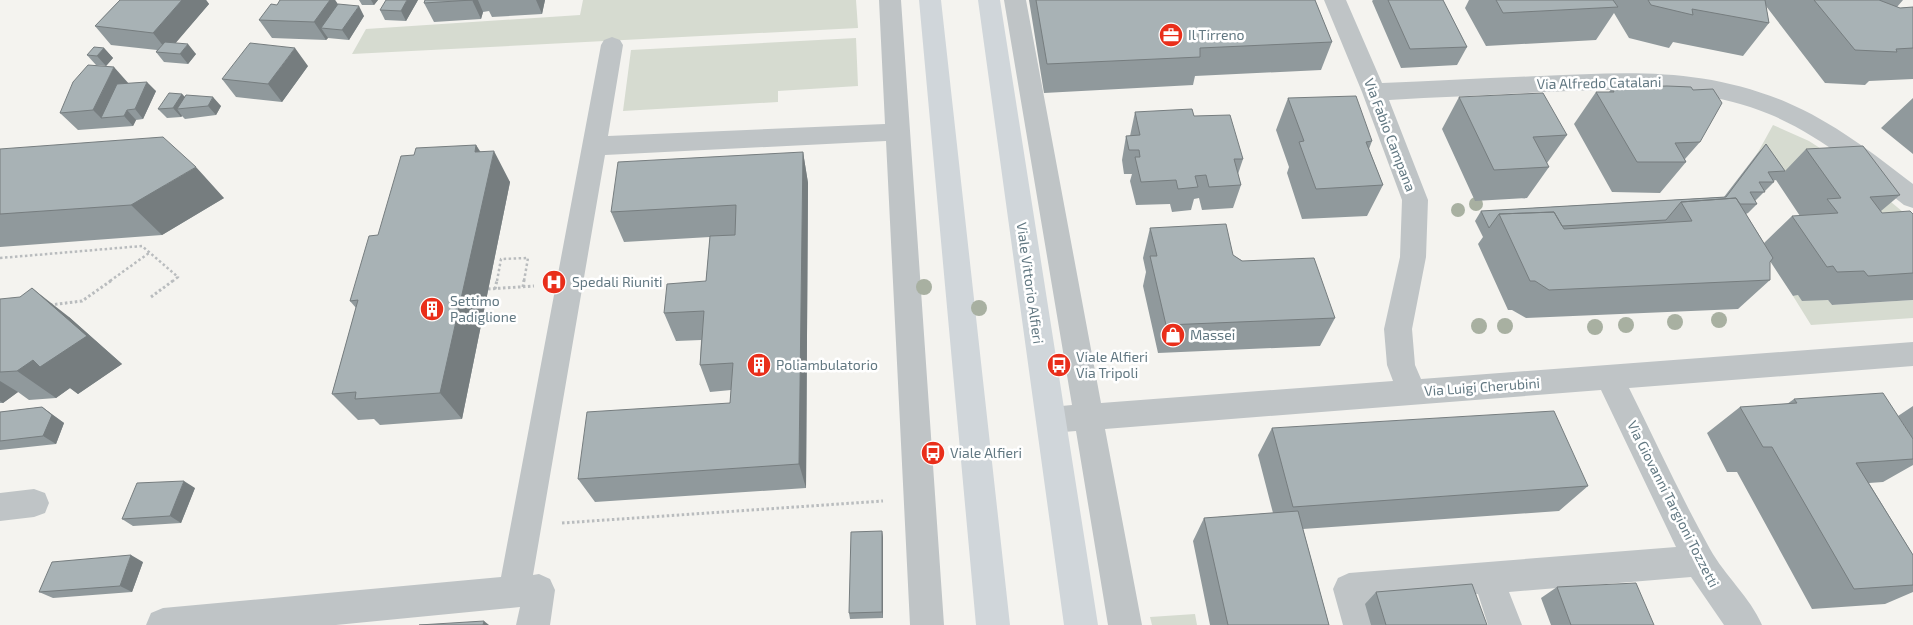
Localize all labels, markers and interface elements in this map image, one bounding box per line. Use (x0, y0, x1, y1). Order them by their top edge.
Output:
office icon: Il Tirreno (1158, 22, 1184, 48)
place label: Il Tirreno (1188, 26, 1245, 43)
street label: Via Alfredo Catalani (1536, 73, 1662, 92)
street label: Via Fabio Campana (1361, 76, 1420, 194)
street label: Viale Vittorio Alfieri (1014, 221, 1047, 345)
hospital icon: Spedali Riuniti (541, 269, 567, 295)
place label: Spedali Riuniti (572, 273, 662, 290)
place label: Settimo Padiglione (450, 292, 516, 325)
building icon: Settimo Padiglione (419, 296, 445, 322)
shop icon: Massei (1160, 322, 1186, 348)
place label: Massei (1190, 326, 1235, 343)
place label: Viale Alfieri Via Tripoli (1076, 348, 1148, 381)
building icon: Poliambulatorio (746, 352, 772, 378)
bus stop icon: Viale Alfieri Via Tripoli (1046, 352, 1072, 378)
place label: Poliambulatorio (776, 356, 878, 373)
street label: Via Luigi Cherubini (1423, 374, 1540, 399)
street label: Via Giovanni Targioni Tozzetti (1624, 418, 1723, 590)
bus stop icon: Viale Alfieri (920, 440, 946, 466)
place label: Viale Alfieri (950, 444, 1022, 461)

